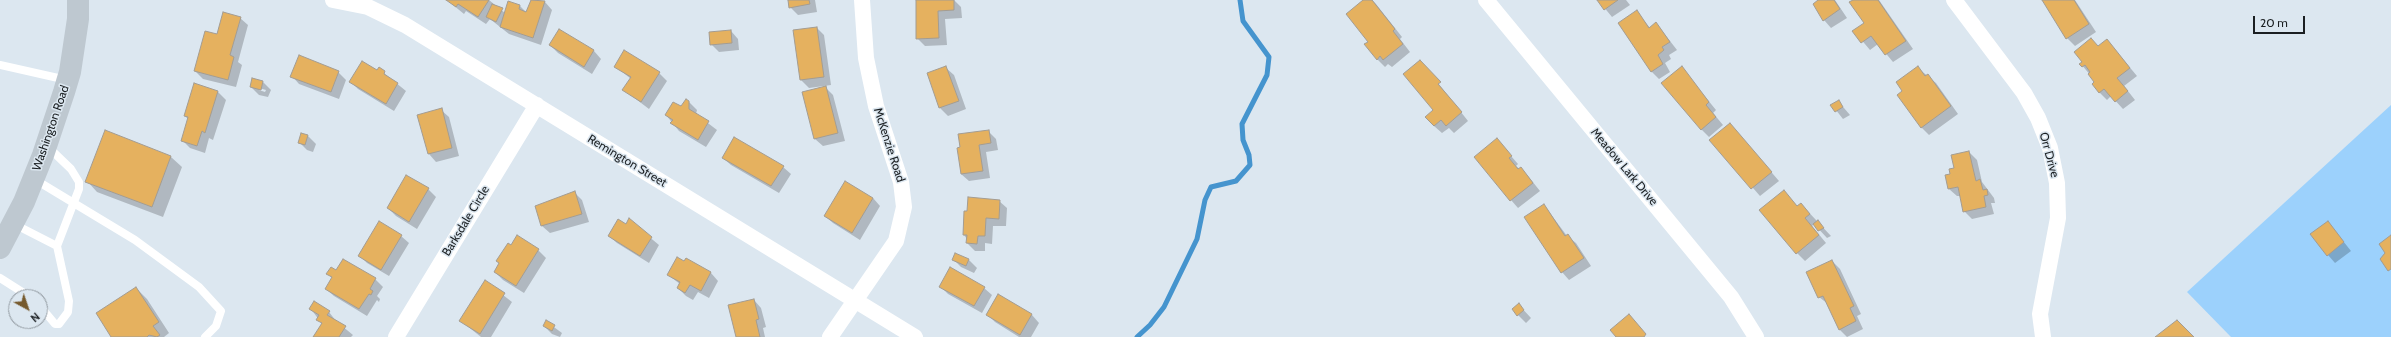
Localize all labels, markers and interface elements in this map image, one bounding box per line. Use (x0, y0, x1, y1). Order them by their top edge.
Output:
scale bar (2255, 8, 2307, 34)
text: 20 m (2260, 15, 2288, 30)
street label: Washington Road (30, 83, 72, 173)
street label: McKenzie Road (870, 106, 908, 184)
street label: Meadow Lark Drive (1587, 125, 1661, 209)
street label: Orr Drive (2036, 131, 2062, 179)
street label: Remington Street (585, 132, 669, 190)
street label: Barksdale Circle (439, 183, 493, 259)
north arrow (8, 289, 48, 329)
text: N (28, 310, 43, 325)

